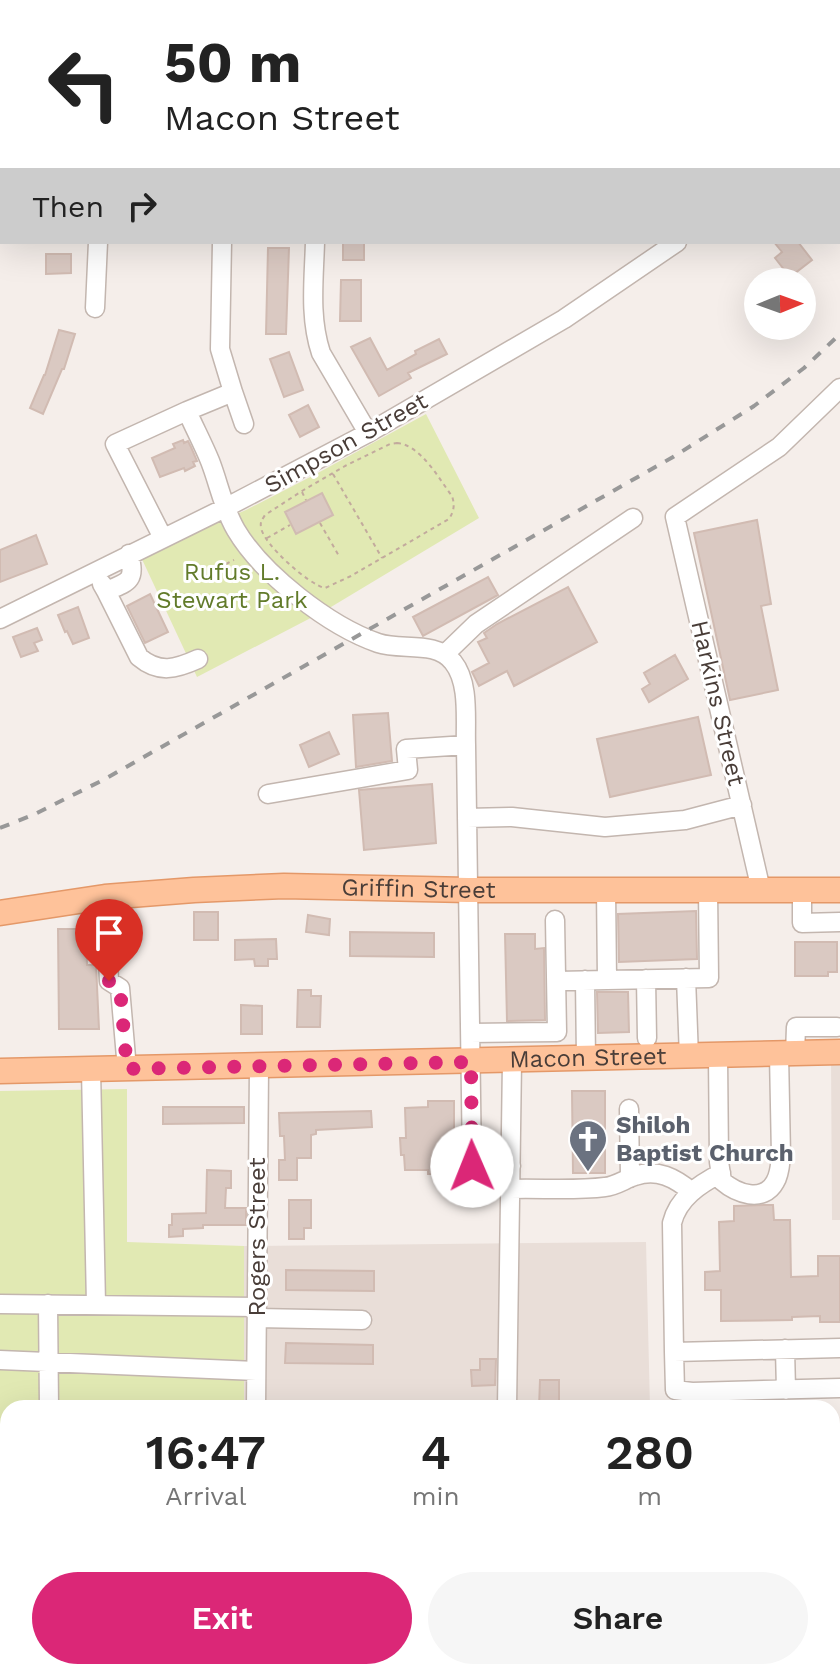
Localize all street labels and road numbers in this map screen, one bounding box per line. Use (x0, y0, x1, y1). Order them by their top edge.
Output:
street label: Simpson Street (260, 387, 432, 499)
street label: Harkins Street (685, 618, 751, 788)
street label: Griffin Street (341, 873, 495, 904)
street label: Macon Street (509, 1042, 667, 1073)
street label: Rogers Street (243, 1158, 271, 1316)

